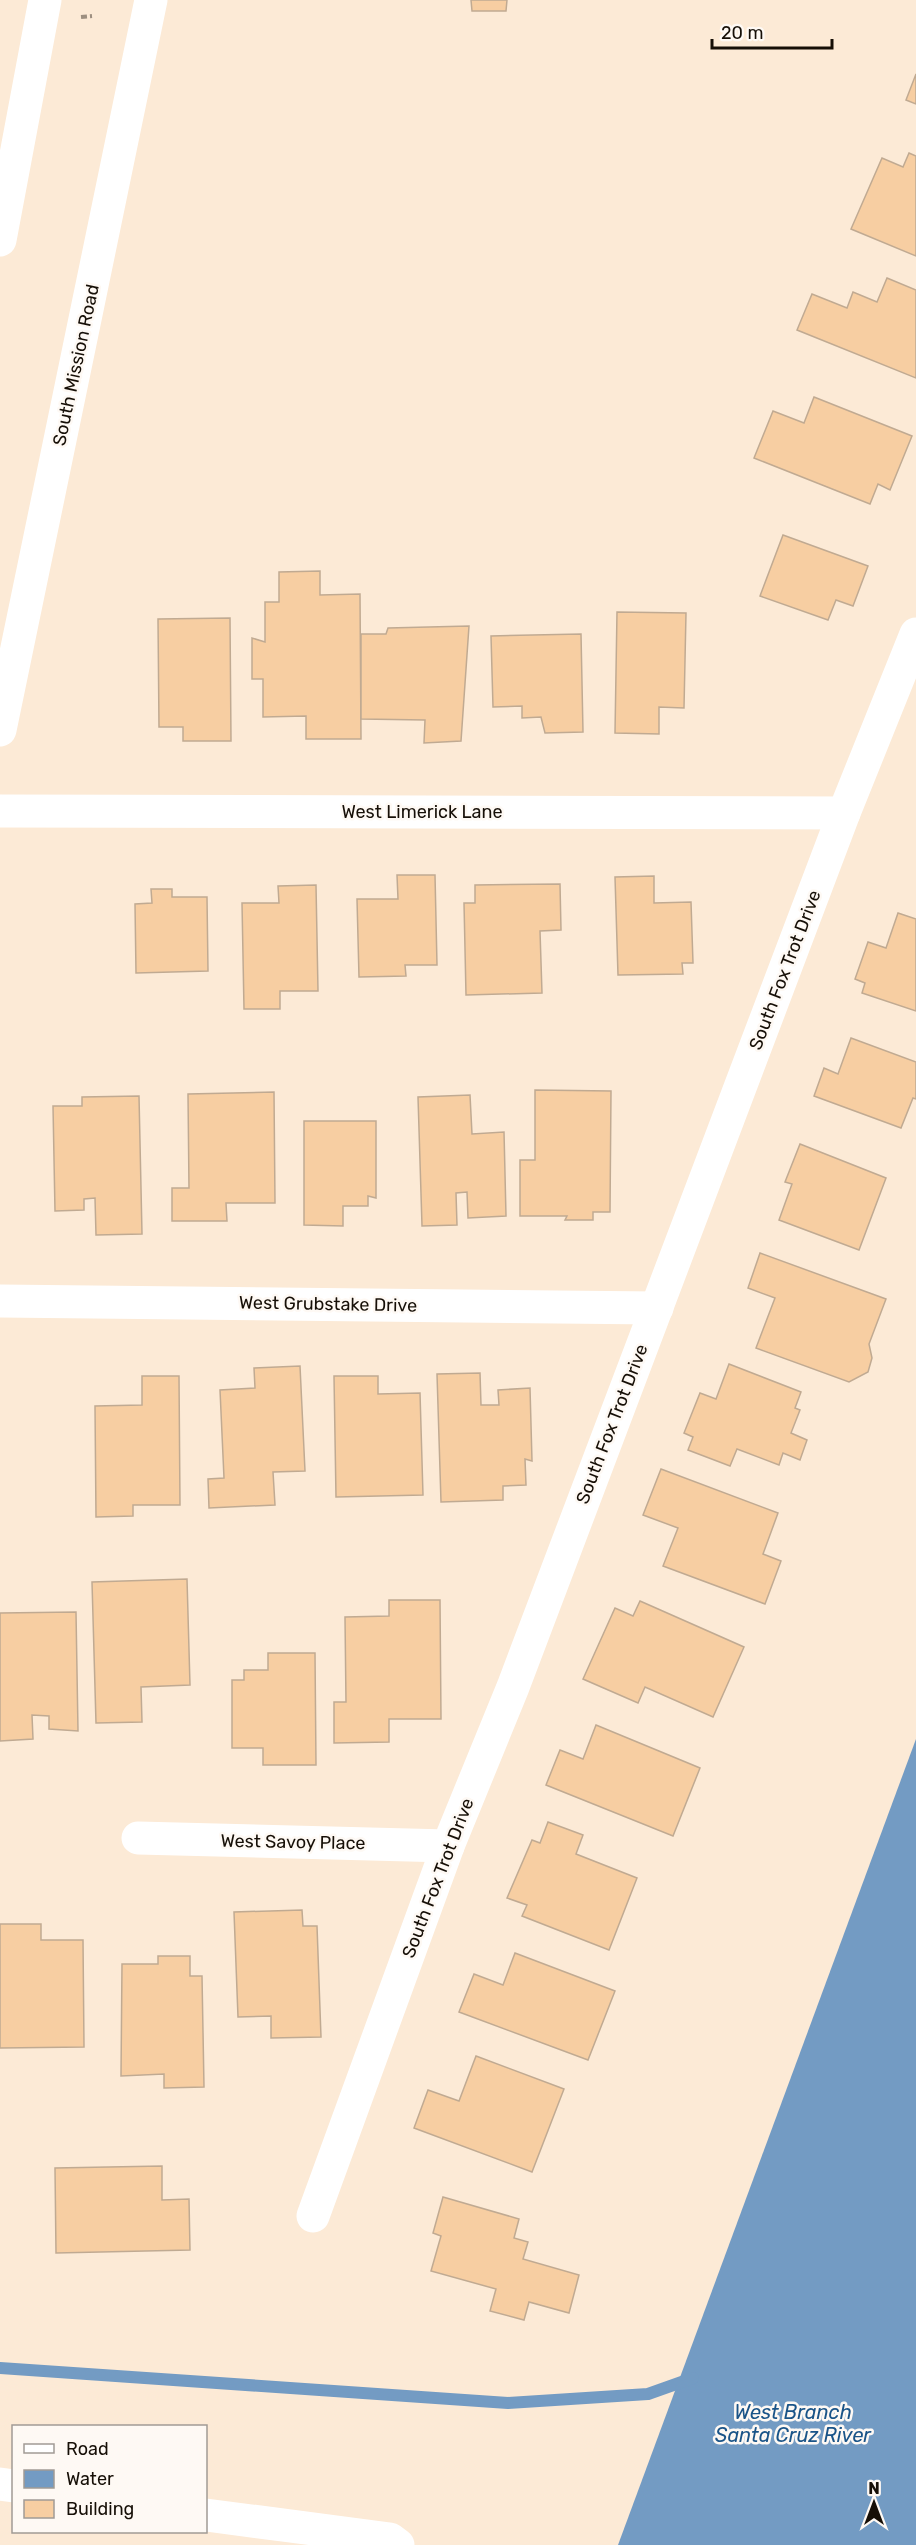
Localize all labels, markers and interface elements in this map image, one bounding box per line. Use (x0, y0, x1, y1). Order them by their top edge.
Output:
scale bar (712, 12, 832, 50)
text: 20 m (721, 22, 763, 44)
street label: South Mission Road (48, 282, 104, 448)
street label: West Limerick Lane (341, 801, 503, 823)
street label: South Fox Trot Drive (744, 887, 826, 1053)
street label: West Grubstake Drive (239, 1291, 417, 1317)
street label: South Fox Trot Drive (571, 1341, 653, 1507)
street label: South Fox Trot Drive (397, 1795, 479, 1961)
street label: West Savoy Place (220, 1830, 366, 1854)
water label: West Branch Santa Cruz River (715, 2400, 872, 2447)
legend (12, 2425, 207, 2533)
text: Road (66, 2438, 109, 2460)
text: Water (66, 2468, 114, 2490)
north arrow (844, 2473, 904, 2533)
text: N (868, 2479, 880, 2498)
text: Building (66, 2498, 134, 2520)

